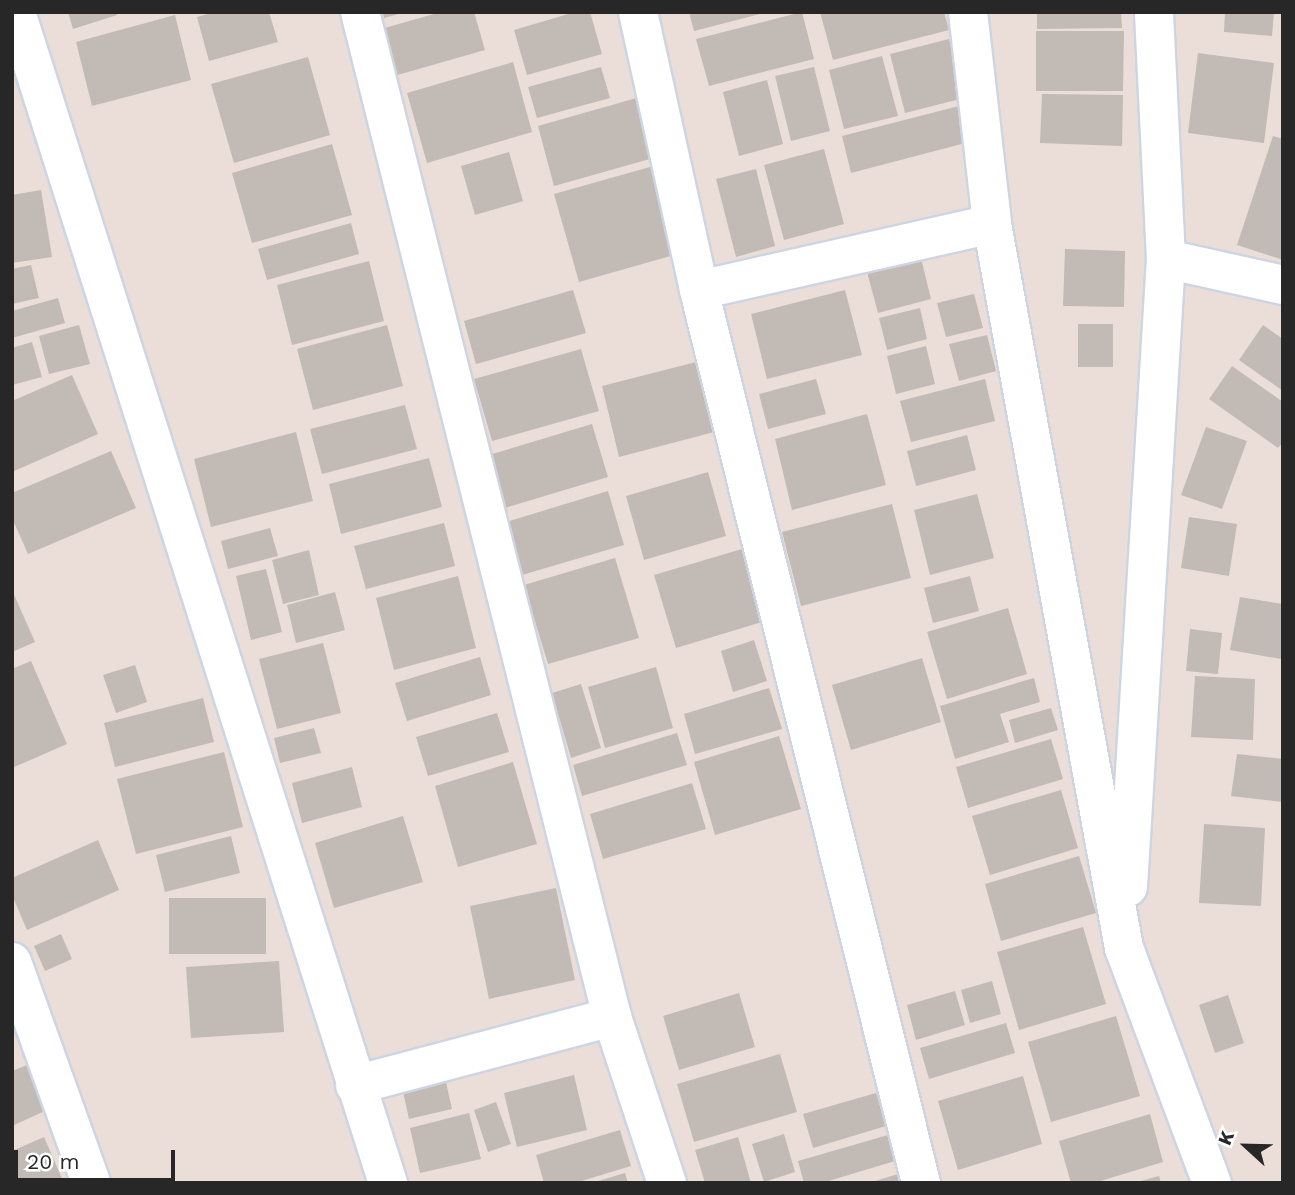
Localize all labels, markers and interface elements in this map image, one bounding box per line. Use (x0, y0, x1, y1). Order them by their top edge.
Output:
north arrow (1211, 1111, 1281, 1181)
text: K (1213, 1128, 1239, 1148)
scale bar (18, 1136, 178, 1180)
text: 20 m (27, 1149, 79, 1174)

